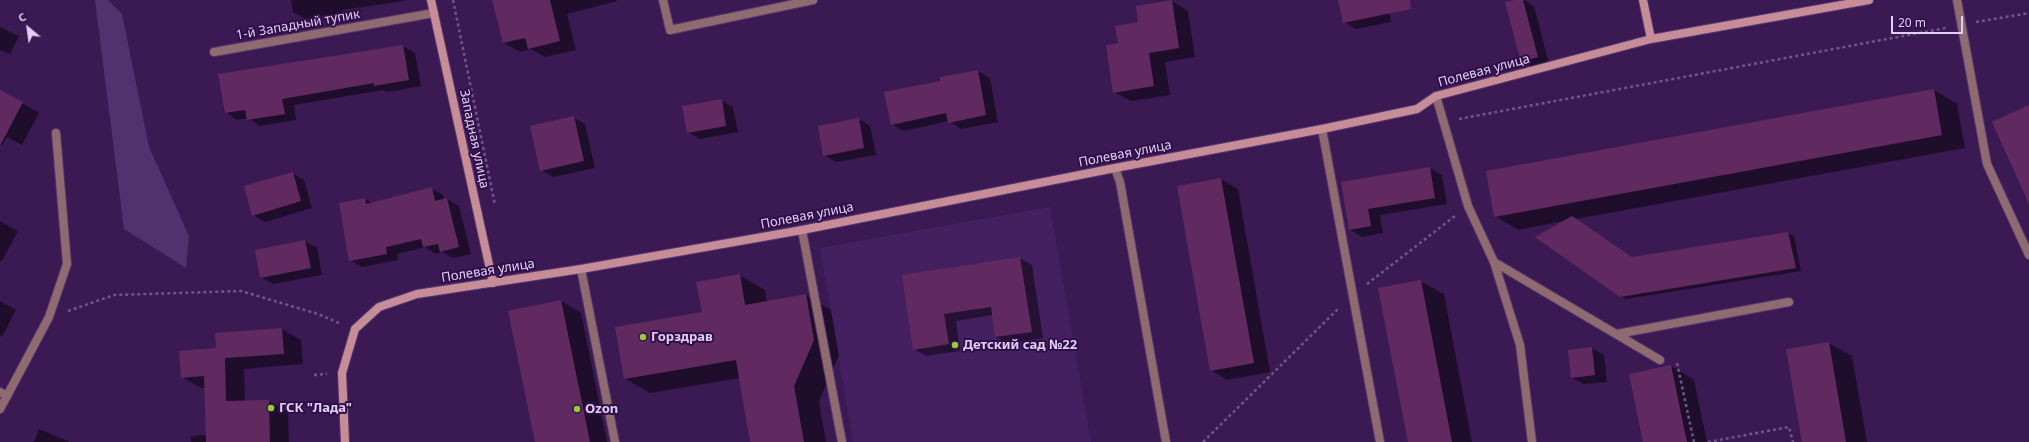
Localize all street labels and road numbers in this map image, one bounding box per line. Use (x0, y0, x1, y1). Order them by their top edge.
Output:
street label: 1-й Западный тупик (235, 6, 361, 44)
street label: Полевая улица (1436, 51, 1532, 91)
street label: Западная улица (456, 88, 492, 190)
street label: Полевая улица (1077, 137, 1173, 171)
street label: Полевая улица (759, 199, 855, 233)
street label: Полевая улица (440, 256, 536, 286)

